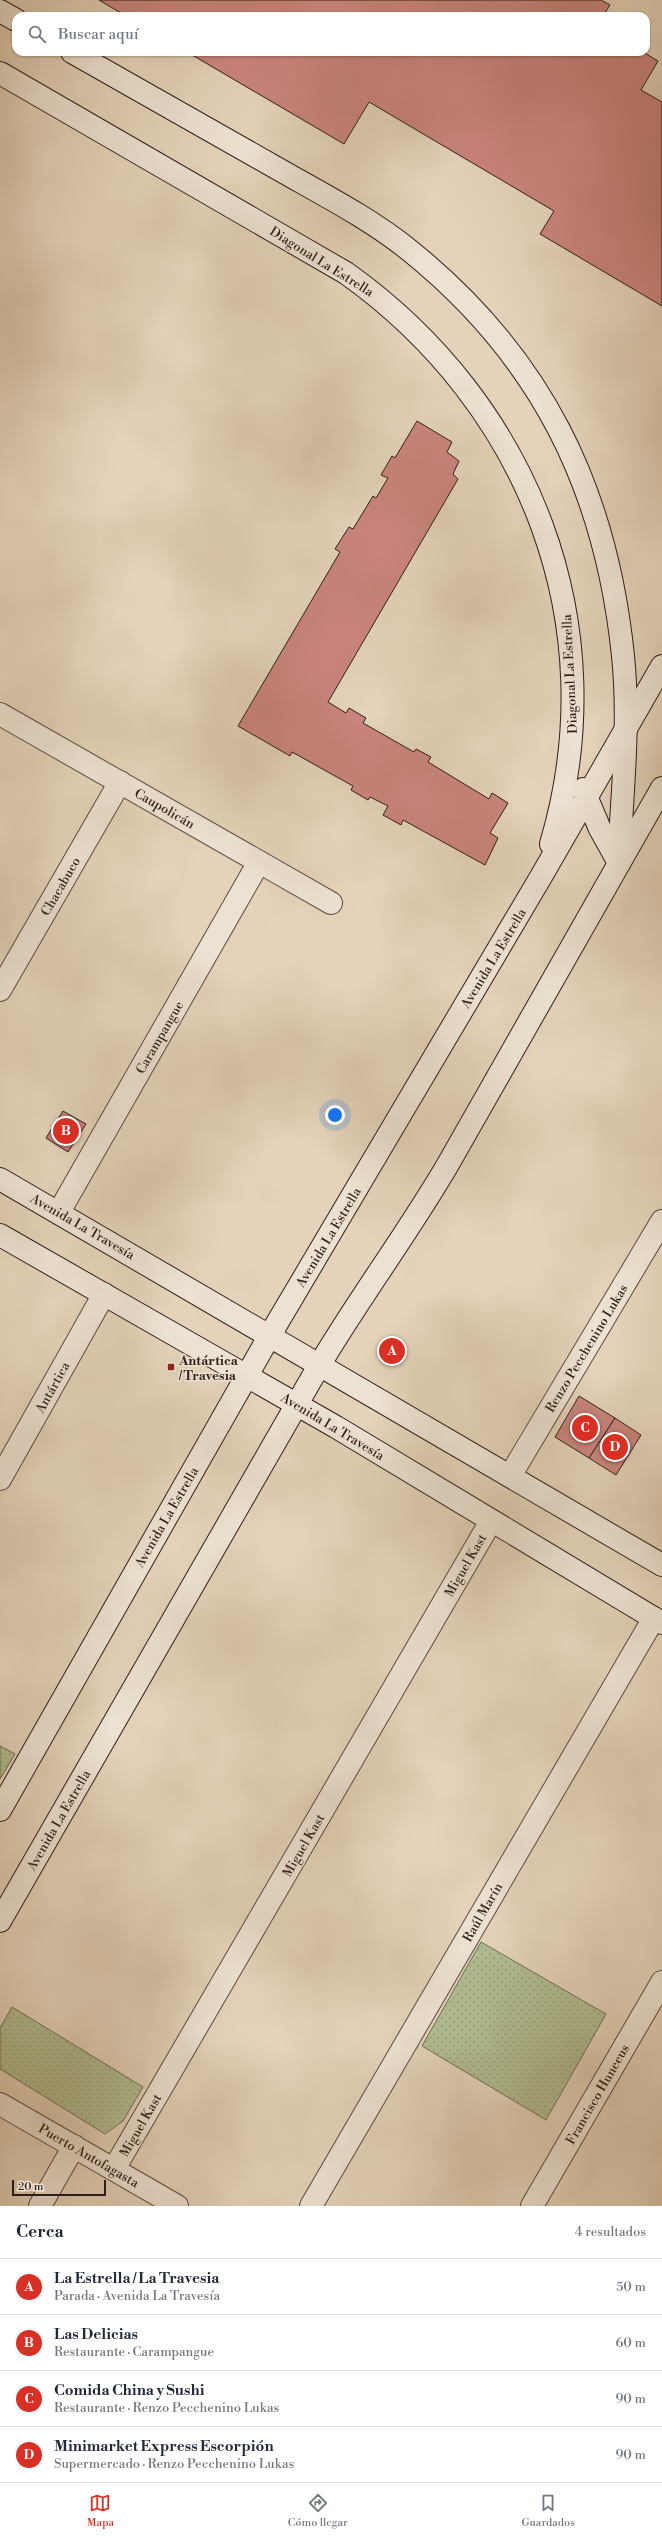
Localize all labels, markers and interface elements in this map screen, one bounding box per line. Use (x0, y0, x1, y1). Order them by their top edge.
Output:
search box (12, 12, 650, 56)
icon: search (26, 23, 48, 45)
text: Buscar aquí (58, 25, 139, 44)
street label: Diagonal La Estrella (267, 223, 377, 301)
street label: Diagonal La Estrella (559, 613, 581, 734)
street label: Caupolicán (132, 785, 198, 833)
street label: Chacabuco (38, 854, 84, 919)
street label: Avenida La Estrella (457, 905, 530, 1012)
street label: Carampangue (133, 998, 187, 1077)
your location (325, 1105, 345, 1125)
pin: B (53, 1116, 79, 1146)
street label: Avenida La Estrella (292, 1184, 365, 1291)
street label: Avenida La Travesía (27, 1190, 138, 1263)
street label: Renzo Pecchenino Lukas (542, 1281, 632, 1415)
pin: A (379, 1336, 405, 1366)
place label: Antártica / Travesia (178, 1353, 239, 1384)
street label: Antártica (32, 1359, 74, 1417)
marker: Antártica / Travesia (166, 1362, 176, 1372)
street label: Avenida La Travesía (277, 1389, 387, 1464)
pin: C (572, 1413, 598, 1443)
pin: D (602, 1432, 628, 1462)
street label: Avenida La Estrella (131, 1464, 202, 1571)
street label: Miguel Kast (441, 1531, 490, 1600)
street label: Avenida La Estrella (23, 1767, 94, 1874)
street label: Miguel Kast (279, 1811, 328, 1880)
street label: Raúl Marín (459, 1880, 506, 1945)
street label: Francisco Huneeus (563, 2041, 633, 2148)
street label: Miguel Kast (116, 2091, 165, 2160)
street label: Puerto Antofagasta (35, 2121, 142, 2191)
scale bar (12, 2178, 106, 2197)
text: 20 m (18, 2180, 43, 2194)
text: Cerca (16, 2221, 64, 2243)
text: 4 resultados (575, 2224, 646, 2240)
text: La Estrella / La Travesia (54, 2269, 219, 2288)
text: A (24, 2279, 34, 2295)
text: 50 m (616, 2279, 646, 2295)
text: Parada · Avenida La Travesía (54, 2288, 220, 2304)
text: Las Delicias (54, 2325, 138, 2344)
text: B (24, 2335, 34, 2351)
text: 60 m (615, 2335, 646, 2351)
text: Restaurante · Carampangue (54, 2344, 214, 2360)
text: Comida China y Sushi (54, 2381, 205, 2400)
text: C (24, 2391, 34, 2407)
text: 90 m (615, 2391, 646, 2407)
text: Restaurante · Renzo Pecchenino Lukas (54, 2400, 279, 2416)
text: Minimarket Express Escorpión (54, 2437, 274, 2456)
text: D (24, 2447, 34, 2463)
text: 90 m (615, 2447, 646, 2463)
text: Supermercado · Renzo Pecchenino Lukas (54, 2456, 294, 2472)
tab: Mapa (87, 2492, 114, 2530)
tab: Cómo llegar (288, 2492, 348, 2530)
tab: Guardados (521, 2492, 575, 2530)

